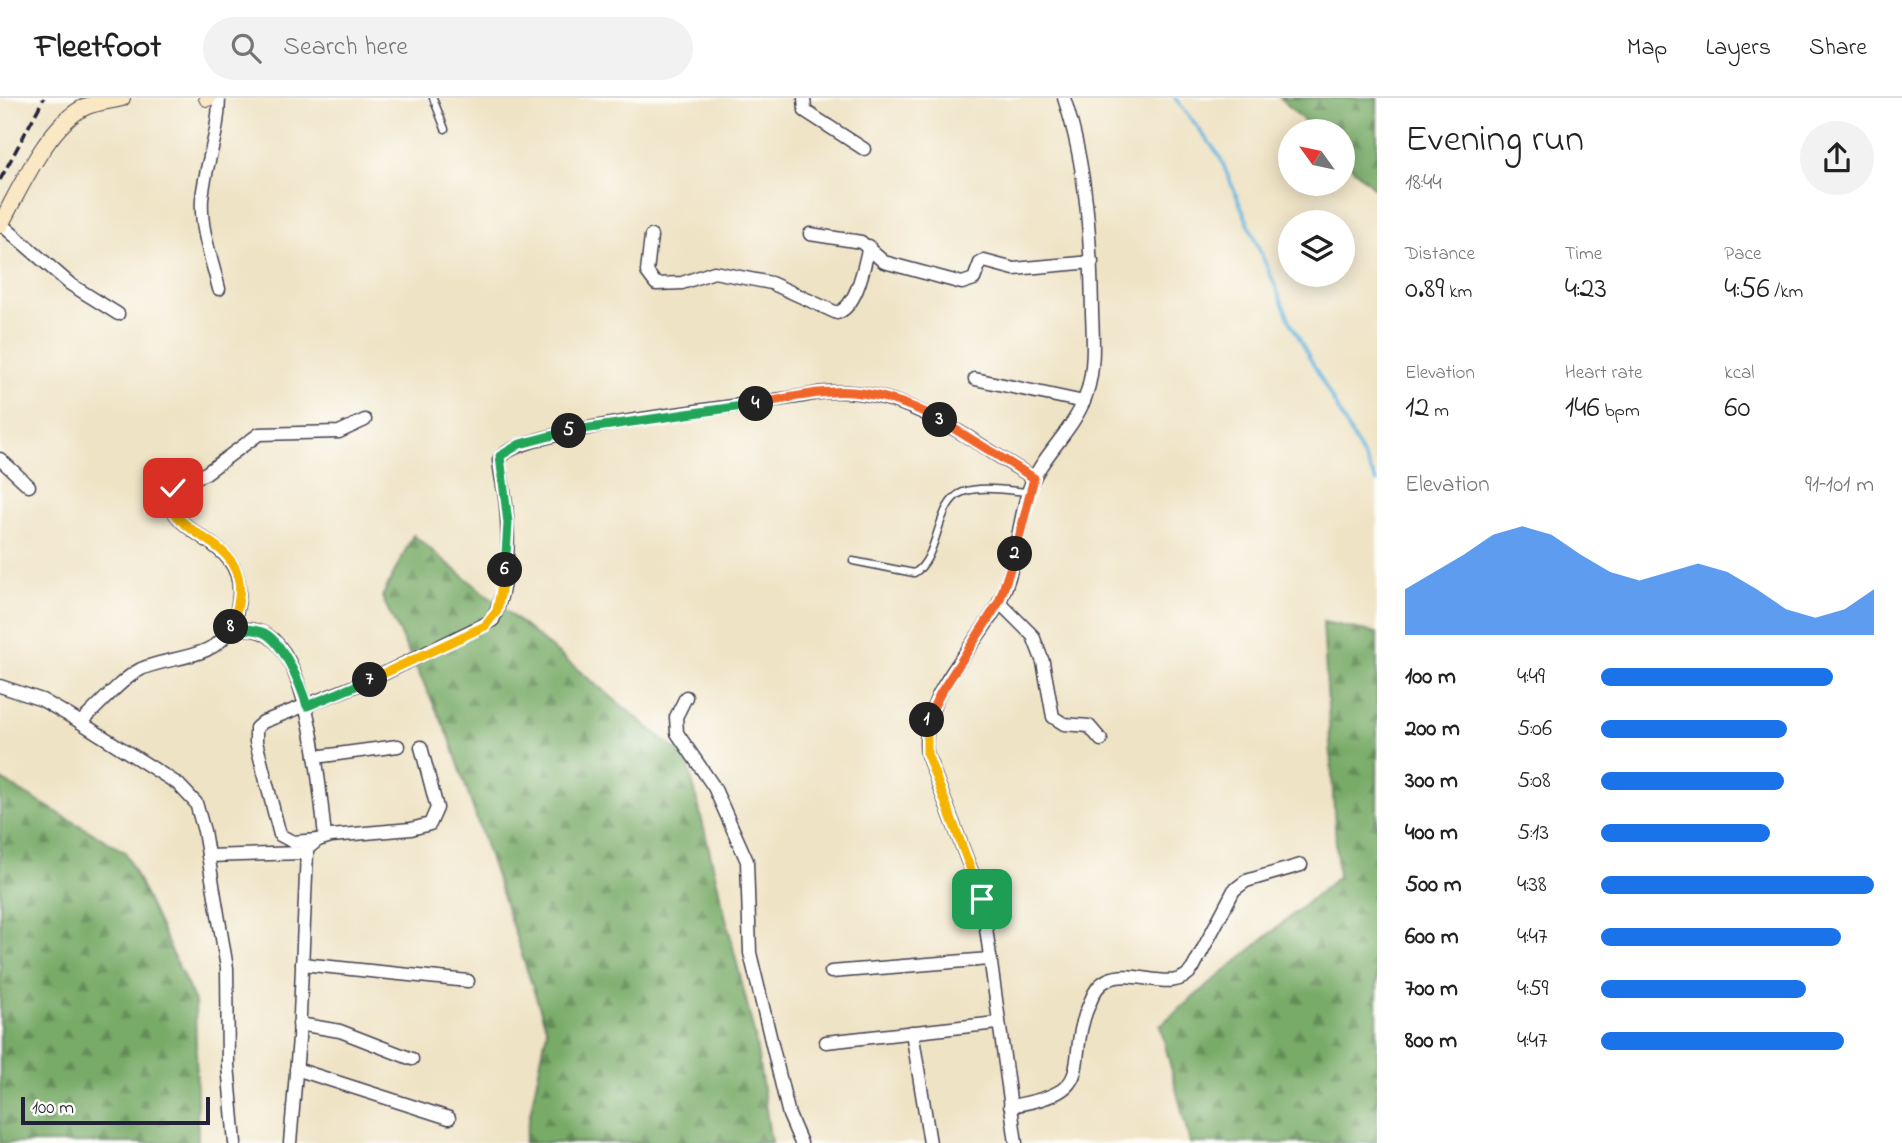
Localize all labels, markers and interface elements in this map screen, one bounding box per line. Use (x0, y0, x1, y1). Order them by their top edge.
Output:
search box (203, 17, 693, 80)
text: Fleetfoot (35, 24, 161, 72)
icon: search (227, 29, 265, 67)
text: Search here (283, 29, 408, 67)
text: Map (1627, 31, 1667, 66)
text: Layers (1705, 31, 1771, 66)
text: Share (1809, 31, 1867, 66)
text: Evening run (1405, 113, 1584, 169)
north arrow (1278, 119, 1354, 196)
map controls (1278, 119, 1355, 287)
button: share (1800, 121, 1874, 195)
text: 18:44 (1405, 167, 1442, 200)
button: layers (1278, 210, 1355, 287)
text: Distance (1405, 241, 1475, 268)
text: Time (1565, 241, 1602, 268)
text: Pace (1724, 241, 1761, 268)
text: 0.89 (1405, 268, 1444, 312)
text: 4:23 (1565, 268, 1607, 312)
text: 4:56 (1724, 268, 1770, 312)
text: km (1444, 279, 1472, 306)
text: /km (1770, 279, 1803, 306)
text: Elevation (1405, 360, 1475, 387)
text: Heart rate (1565, 360, 1643, 387)
text: kcal (1724, 360, 1755, 387)
pin: 4 (738, 386, 774, 422)
text: 12 (1405, 387, 1429, 431)
text: 146 (1565, 387, 1600, 431)
text: 60 (1724, 387, 1751, 431)
text: 4 (752, 390, 759, 417)
text: m (1429, 398, 1449, 425)
text: bpm (1600, 398, 1640, 425)
pin: 3 (922, 402, 958, 438)
text: 3 (936, 406, 943, 433)
pin: 5 (552, 414, 586, 448)
text: 5 (563, 417, 574, 444)
pin (143, 458, 203, 518)
icon: check (154, 469, 192, 507)
text: Elevation (1405, 469, 1490, 502)
text: 91–101 m (1805, 469, 1874, 502)
pin: 2 (998, 536, 1032, 572)
text: 2 (1010, 540, 1019, 567)
pin: 6 (488, 552, 522, 588)
text: 6 (500, 556, 509, 583)
pin: 8 (214, 610, 248, 644)
text: 8 (227, 613, 234, 640)
text: 100 m (1405, 661, 1456, 694)
text: 4:49 (1517, 661, 1545, 694)
pin: 7 (352, 662, 388, 698)
text: 7 (366, 666, 373, 693)
pin: 1 (909, 702, 944, 738)
text: 1 (923, 706, 930, 733)
text: 200 m (1405, 713, 1460, 746)
text: 5:06 (1517, 713, 1552, 746)
text: 300 m (1405, 765, 1458, 798)
text: 5:08 (1517, 765, 1551, 798)
text: 400 m (1405, 817, 1458, 850)
text: 5:13 (1517, 817, 1549, 850)
pin (952, 869, 1012, 929)
text: 500 m (1405, 869, 1462, 902)
text: 4:38 (1517, 869, 1547, 902)
icon: arrive (963, 880, 1001, 918)
text: 600 m (1405, 921, 1459, 954)
text: 4:47 (1517, 921, 1547, 954)
text: 700 m (1405, 973, 1458, 1006)
text: 4:59 (1517, 973, 1549, 1006)
text: 800 m (1405, 1025, 1457, 1058)
text: 4:47 (1517, 1025, 1547, 1058)
scale bar (21, 1094, 210, 1126)
text: 100 m (32, 1095, 74, 1122)

